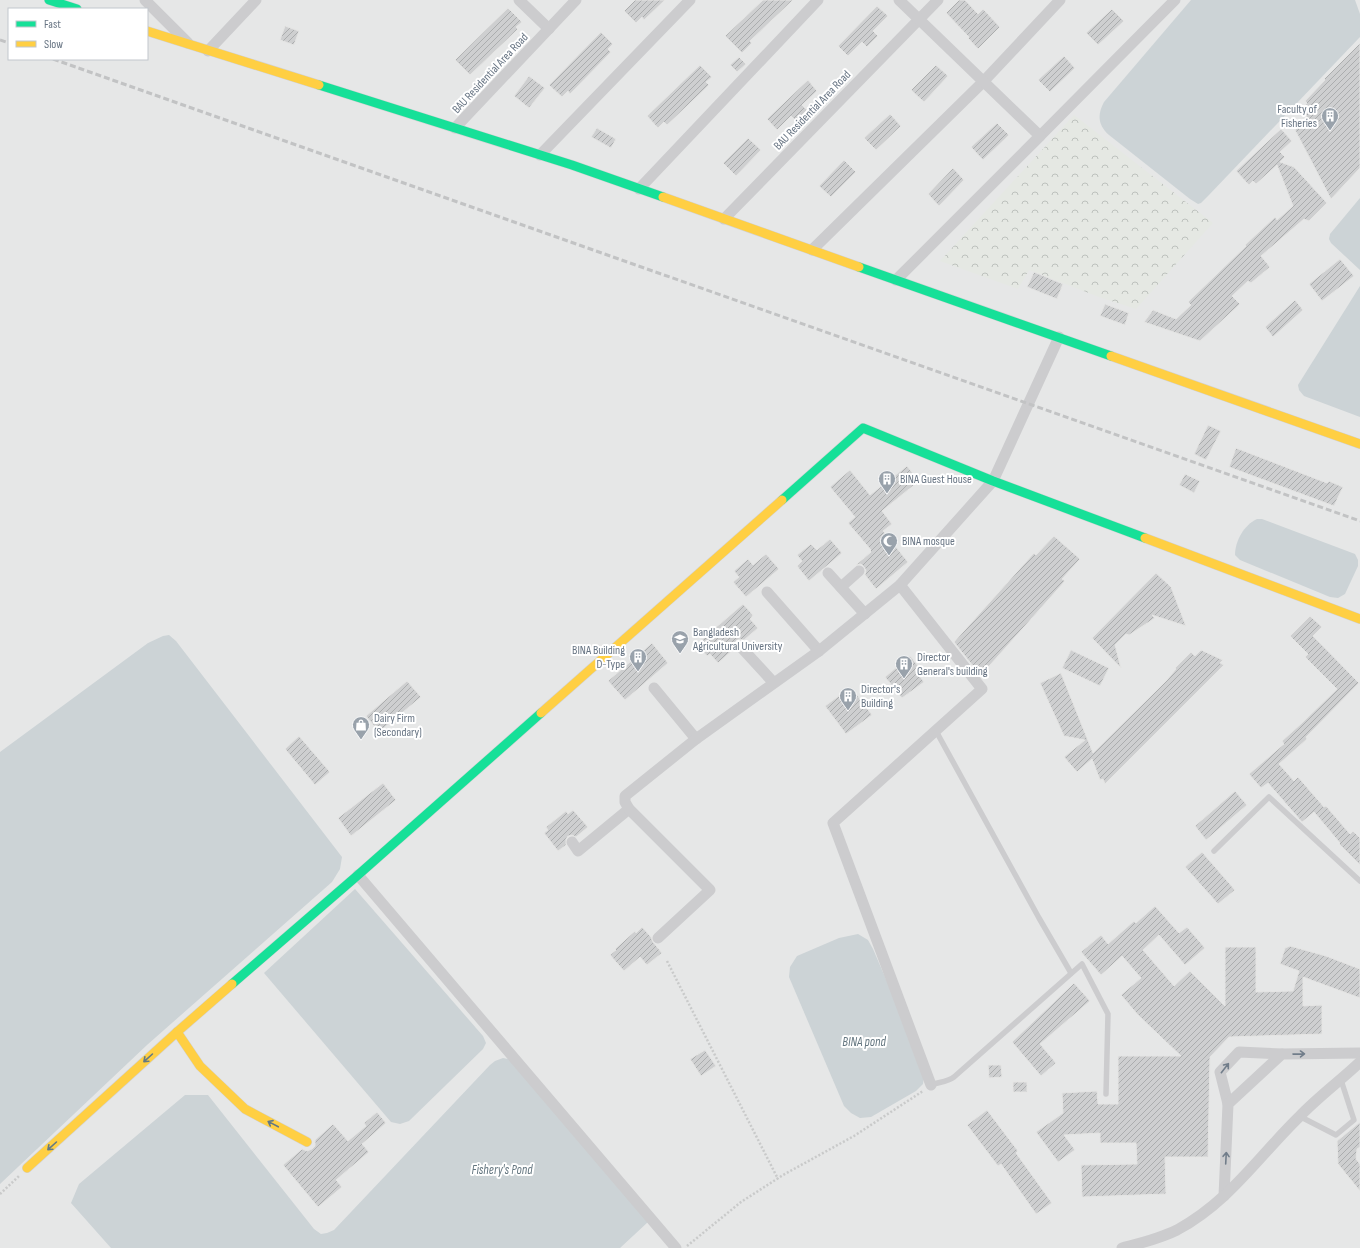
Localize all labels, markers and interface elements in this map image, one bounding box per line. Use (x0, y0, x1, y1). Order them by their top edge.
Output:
legend (8, 8, 148, 60)
text: Fast (44, 17, 61, 32)
street label: BAU Residential Area Road (449, 30, 532, 117)
text: Slow (44, 37, 63, 52)
street label: BAU Residential Area Road (771, 67, 854, 153)
place label: Faculty of Fisheries (1277, 102, 1318, 131)
building icon: Faculty of Fisheries (1320, 106, 1340, 131)
building icon: BINA Guest House (877, 469, 897, 494)
place label: BINA Guest House (900, 472, 972, 487)
mosque icon: BINA mosque (879, 531, 899, 556)
place label: BINA mosque (902, 534, 955, 549)
place label: Bangladesh Agricultural University (692, 625, 783, 654)
school or university icon: Bangladesh Agricultural University (670, 629, 690, 654)
place label: BINA Building D-Type (572, 643, 625, 672)
building icon: BINA Building D-Type (628, 647, 648, 672)
place label: Director General's building (917, 650, 988, 679)
building icon: Director General's building (894, 654, 914, 679)
place label: Director's Building (861, 682, 900, 711)
building icon: Director's Building (838, 686, 858, 711)
place label: Dairy Firm (Secondary) (374, 711, 422, 740)
shop icon: Dairy Firm (Secondary) (351, 715, 371, 740)
water label: BINA pond (842, 1034, 886, 1050)
one-way arrow (1292, 1050, 1305, 1058)
one-way arrow (143, 1054, 153, 1063)
one-way arrow (1220, 1063, 1229, 1073)
one-way arrow (267, 1119, 279, 1127)
one-way arrow (47, 1141, 57, 1150)
one-way arrow (1222, 1152, 1230, 1165)
water label: Fishery's Pond (471, 1162, 533, 1178)

